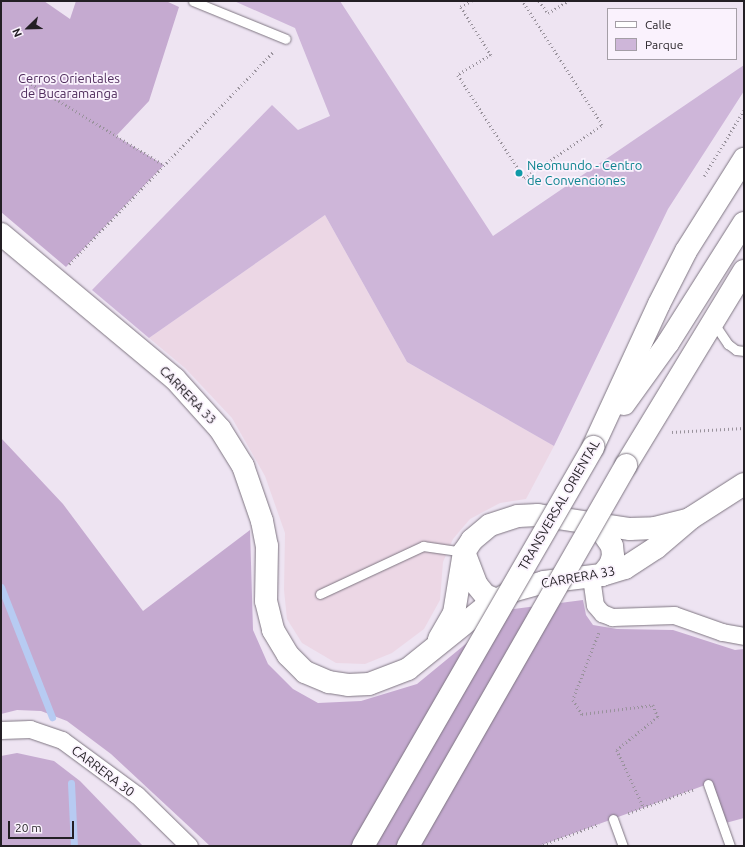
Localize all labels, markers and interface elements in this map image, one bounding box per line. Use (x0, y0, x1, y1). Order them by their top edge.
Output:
north arrow (8, 8, 48, 48)
legend (607, 8, 737, 60)
text: Calle (645, 18, 671, 31)
text: N (10, 27, 24, 39)
text: Parque (645, 38, 683, 51)
park label: Cerros Orientales de Bucaramanga (18, 71, 120, 102)
place label: Neomundo - Centro de Convenciones (527, 158, 642, 189)
marker: Neomundo - Centro de Convenciones (514, 168, 524, 178)
street label: CARRERA 33 (156, 363, 220, 427)
street label: TRANSVERSAL ORIENTAL (515, 437, 603, 573)
street label: CARRERA 33 (540, 563, 616, 591)
street label: CARRERA 30 (68, 742, 138, 800)
scale bar (10, 813, 76, 839)
text: 20 m (15, 821, 42, 834)

